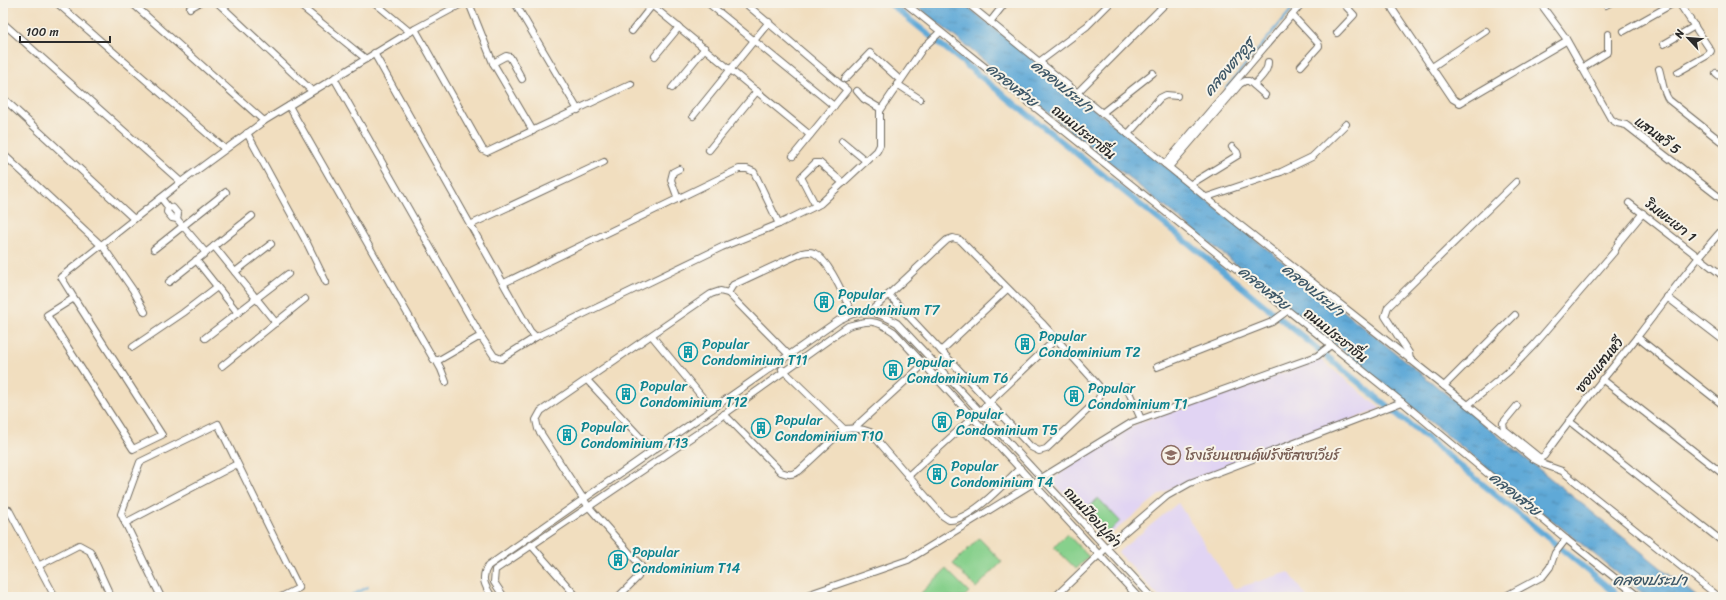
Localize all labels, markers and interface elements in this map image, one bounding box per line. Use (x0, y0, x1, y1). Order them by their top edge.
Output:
scale bar (20, 18, 110, 44)
north arrow (1668, 18, 1708, 58)
text: 100 m (26, 21, 59, 43)
text: N (1669, 26, 1690, 42)
water label: คลองตาอูฐ (1197, 29, 1263, 102)
water label: คลองประปา (1025, 53, 1100, 120)
water label: คลองส่วย (980, 56, 1045, 115)
street label: ถนนประชาชื่น (1046, 98, 1122, 167)
street label: แสนหวี 5 (1629, 109, 1687, 162)
street label: ริมพะเยา 1 (1639, 192, 1702, 249)
water label: คลองประปา (1276, 257, 1351, 324)
water label: คลองส่วย (1232, 259, 1297, 318)
place label: Popular Condominium T7 (838, 282, 941, 323)
building icon: Popular Condominium T7 (813, 291, 835, 313)
street label: ถนนประชาชื่น (1298, 301, 1374, 370)
place label: Popular Condominium T2 (1039, 324, 1141, 365)
street label: ซอยแสนหวี (1569, 330, 1631, 399)
place label: Popular Condominium T11 (702, 332, 808, 373)
building icon: Popular Condominium T2 (1014, 333, 1036, 355)
building icon: Popular Condominium T11 (677, 341, 699, 363)
place label: Popular Condominium T6 (907, 350, 1009, 391)
building icon: Popular Condominium T6 (882, 359, 904, 381)
place label: Popular Condominium T12 (640, 374, 748, 415)
place label: Popular Condominium T1 (1088, 376, 1188, 417)
building icon: Popular Condominium T12 (615, 383, 637, 405)
building icon: Popular Condominium T1 (1063, 385, 1085, 407)
place label: Popular Condominium T5 (956, 402, 1059, 443)
place label: Popular Condominium T10 (775, 408, 884, 449)
building icon: Popular Condominium T5 (931, 411, 953, 433)
place label: Popular Condominium T13 (581, 415, 689, 456)
building icon: Popular Condominium T10 (750, 417, 772, 439)
building icon: Popular Condominium T13 (556, 424, 578, 446)
place label: โรงเรียนเซนต์ฟรังซีสเซเวียร์ (1185, 443, 1342, 468)
school or university icon: โรงเรียนเซนต์ฟรังซีสเซเวียร์ (1160, 444, 1182, 466)
place label: Popular Condominium T4 (951, 454, 1054, 495)
building icon: Popular Condominium T4 (926, 463, 948, 485)
water label: คลองส่วย (1483, 465, 1548, 524)
street label: ถนนป๊อปปูล่า (1058, 481, 1128, 554)
place label: Popular Condominium T14 (632, 540, 741, 581)
building icon: Popular Condominium T14 (607, 549, 629, 571)
water label: คลองประปา (1613, 567, 1689, 593)

